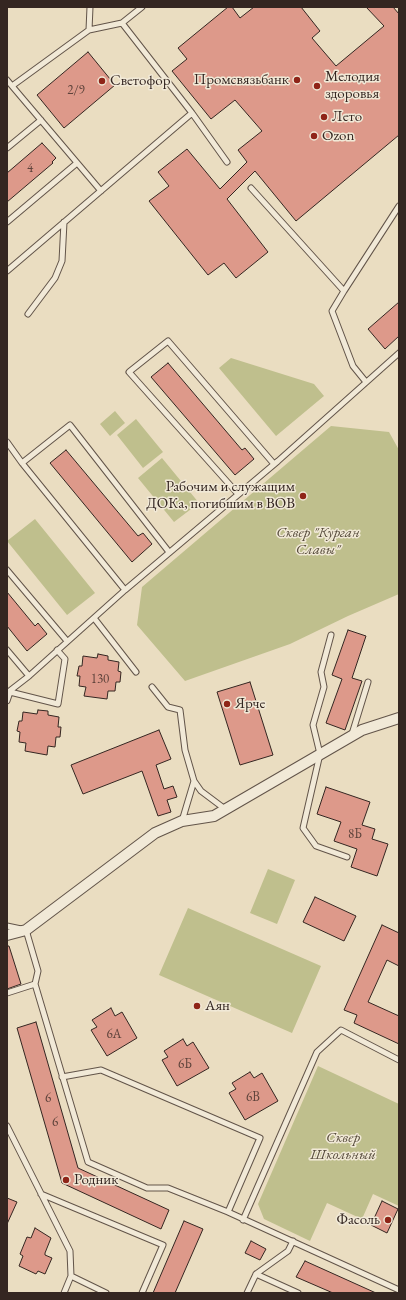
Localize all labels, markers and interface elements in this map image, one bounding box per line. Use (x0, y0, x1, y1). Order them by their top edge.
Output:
place label: Мелодия здоровья (325, 68, 380, 103)
place label: Промсвязьбанк (194, 71, 289, 89)
place label: Светофор (110, 72, 170, 90)
marker: Промсвязьбанк (292, 75, 302, 85)
marker: Светофор (97, 76, 107, 86)
marker: Мелодия здоровья (312, 81, 322, 91)
house number: 2/9 (67, 82, 85, 98)
place label: Лето (332, 108, 362, 126)
marker: Лето (319, 112, 329, 122)
place label: Ozon (322, 127, 354, 145)
marker: Ozon (309, 131, 319, 141)
house number: 4 (27, 160, 33, 176)
place label: Рабочим и служащим ДОКа, погибшим в ВОВ (146, 478, 295, 513)
marker: Рабочим и служащим ДОКа, погибшим в ВОВ (298, 491, 308, 501)
park label: Сквер "Курган Славы" (276, 524, 360, 559)
house number: 130 (91, 671, 109, 687)
place label: Ярче (235, 695, 265, 713)
marker: Ярче (222, 699, 232, 709)
house number: 8Б (348, 826, 362, 842)
place label: Аян (205, 997, 230, 1015)
marker: Аян (192, 1001, 202, 1011)
house number: 6А (106, 1026, 122, 1042)
house number: 6Б (178, 1056, 192, 1072)
house number: 6В (246, 1089, 260, 1105)
house number: 6 (45, 1090, 51, 1106)
house number: 6 (52, 1114, 58, 1130)
park label: Сквер Школьный (310, 1129, 376, 1164)
place label: Родник (74, 1171, 118, 1189)
marker: Родник (61, 1175, 71, 1185)
place label: Фасоль (336, 1211, 380, 1229)
marker: Фасоль (383, 1215, 393, 1225)

